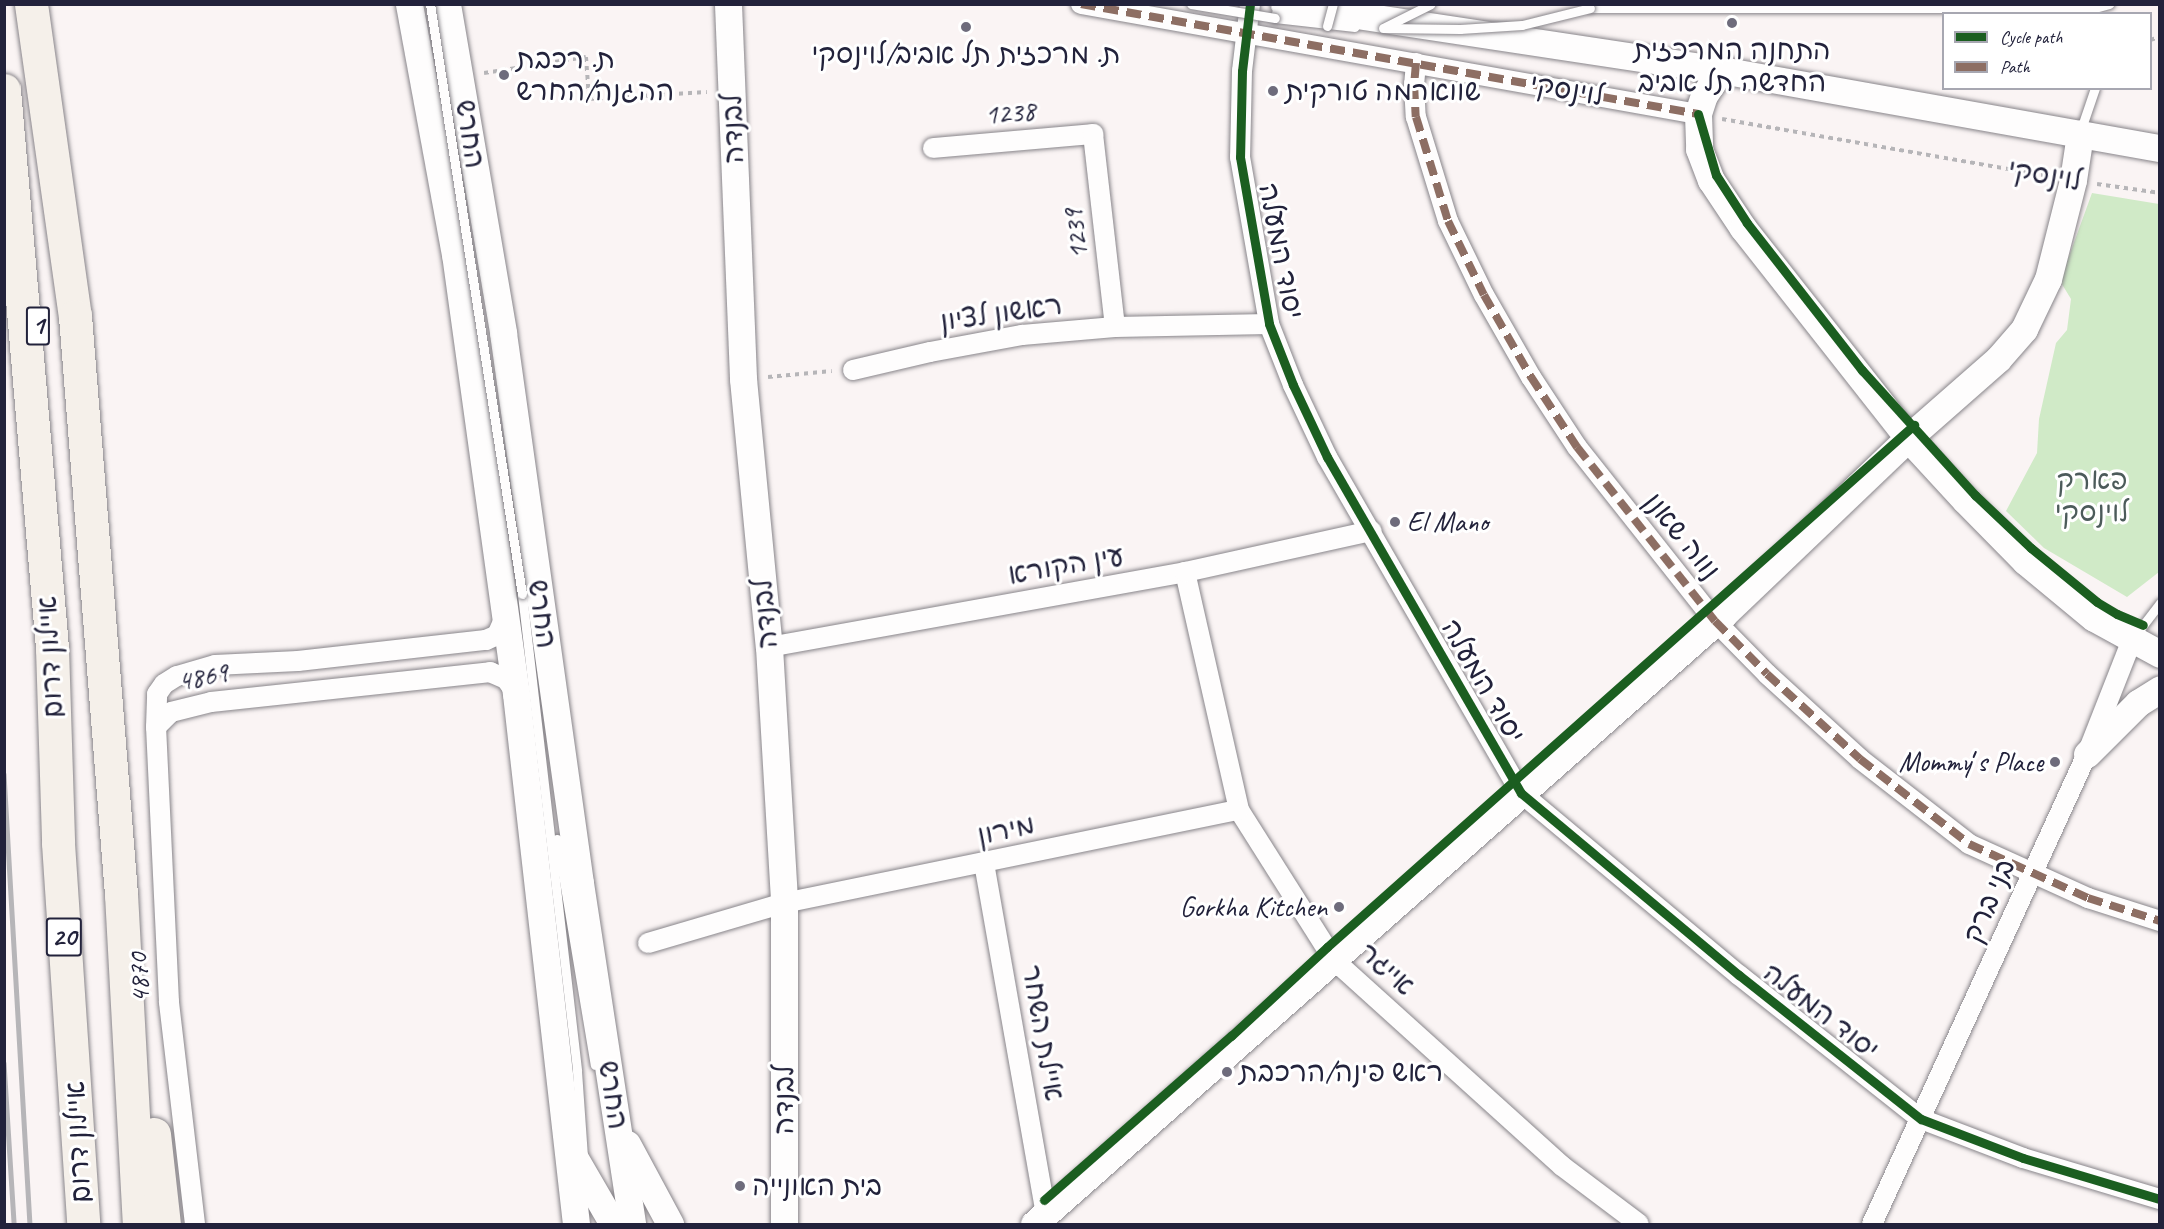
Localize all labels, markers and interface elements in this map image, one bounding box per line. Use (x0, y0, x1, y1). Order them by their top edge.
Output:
legend (1942, 12, 2152, 90)
marker: התחנה המרכזית החדשה תל אביב (1725, 16, 1739, 30)
marker: ת. מרכזית תל אביב/לוינסקי (959, 20, 973, 34)
text: Cycle path (2000, 26, 2062, 48)
place label: התחנה המרכזית החדשה תל אביב (1633, 33, 1831, 99)
place label: ת. מרכזית תל אביב/לוינסקי (812, 37, 1120, 71)
place label: ת. רכבת ההגנה/החרש (516, 42, 674, 108)
text: Path (2000, 56, 2030, 78)
street label: לוינסקי (1527, 67, 1607, 113)
marker: ת. רכבת ההגנה/החרש (497, 68, 511, 82)
place label: שווארמה טורקית (1285, 74, 1481, 108)
marker: שווארמה טורקית (1266, 84, 1280, 98)
street label: לבנדה (715, 93, 751, 165)
street label: 1238 (983, 94, 1037, 132)
street label: החרש (448, 97, 492, 171)
street label: לוינסקי (2005, 152, 2085, 198)
street label: יסוד המעלה (1251, 180, 1311, 322)
street label: 1239 (1056, 207, 1096, 261)
street label: ראשון לציון (938, 288, 1064, 338)
road number: 1 (24, 302, 51, 350)
park label: פארק לוינסקי (2055, 463, 2129, 529)
street label: נווה שאנן (1637, 486, 1727, 586)
place label: El Mano (1407, 505, 1488, 539)
marker: El Mano (1388, 515, 1402, 529)
street label: עין הקורא (1006, 538, 1126, 592)
street label: החרש (521, 577, 563, 651)
street label: לבנדה (745, 578, 785, 650)
street label: איילון דרום (30, 595, 70, 719)
street label: יסוד המעלה (1434, 613, 1532, 749)
street label: 4869 (175, 656, 231, 698)
place label: Mommy׳s Place (1899, 745, 2043, 779)
marker: Mommy׳s Place (2048, 755, 2062, 769)
street label: מירון (974, 808, 1038, 852)
street label: בני ברק (1956, 854, 2022, 948)
place label: Gorkha Kitchen (1179, 890, 1327, 924)
marker: Gorkha Kitchen (1332, 900, 1346, 914)
road number: 20 (44, 913, 84, 961)
street label: אייגר (1352, 935, 1422, 1003)
street label: 4870 (121, 952, 157, 1004)
street label: יסוד המעלה (1757, 955, 1885, 1067)
street label: איילת השחר (1015, 962, 1071, 1104)
place label: ראש פינה/הרכבת (1239, 1055, 1443, 1089)
street label: החרש (591, 1058, 635, 1132)
street label: לבנדה (767, 1065, 801, 1135)
marker: ראש פינה/הרכבת (1220, 1065, 1234, 1079)
street label: איילון דרום (58, 1080, 98, 1204)
place label: בית האונייה (752, 1169, 882, 1203)
marker: בית האונייה (733, 1179, 747, 1193)

